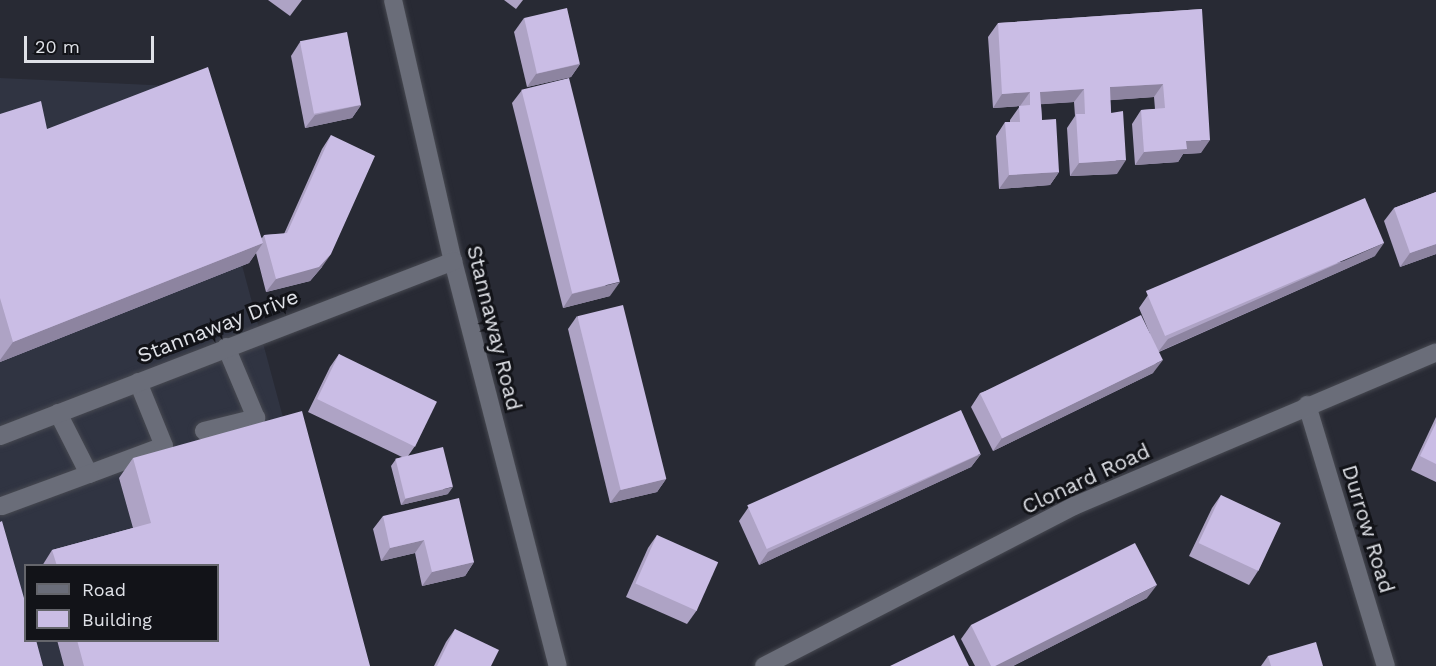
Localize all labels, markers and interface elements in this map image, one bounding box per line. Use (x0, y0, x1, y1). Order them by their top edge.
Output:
scale bar (27, 24, 158, 62)
text: 20 m (35, 36, 80, 57)
street label: Stannaway Road (461, 243, 527, 413)
street label: Stannaway Drive (134, 284, 302, 368)
street label: Clonard Road (1018, 438, 1154, 520)
street label: Durrow Road (1336, 462, 1400, 596)
legend (24, 564, 219, 642)
text: Road (82, 579, 126, 600)
text: Building (82, 609, 152, 630)

